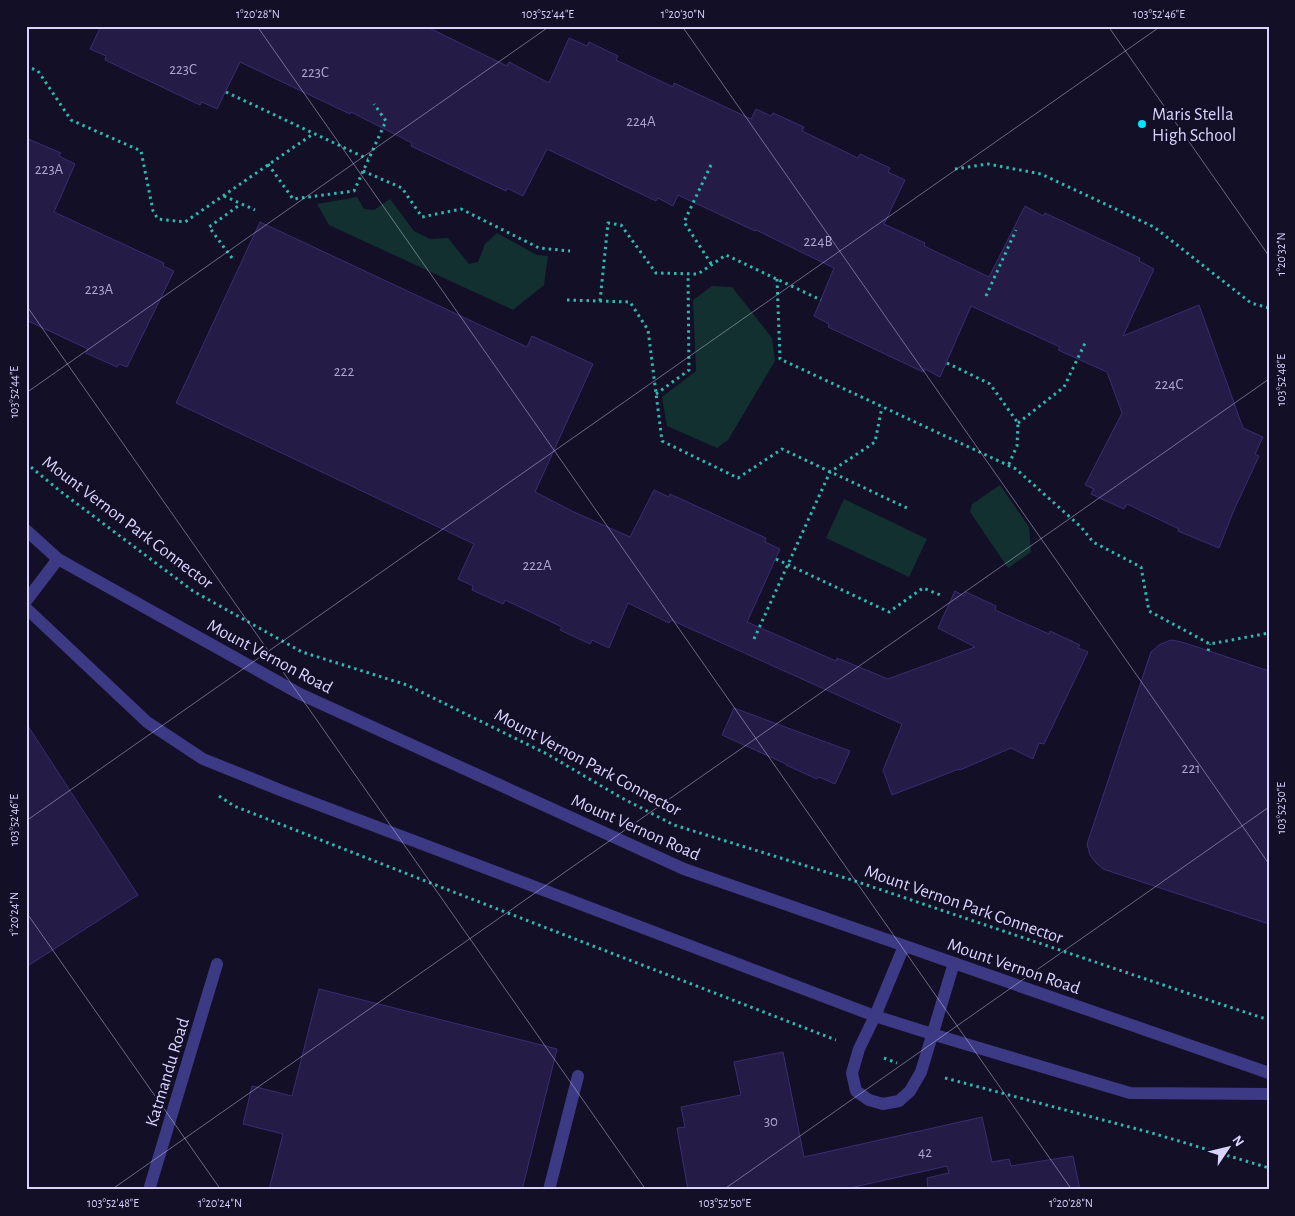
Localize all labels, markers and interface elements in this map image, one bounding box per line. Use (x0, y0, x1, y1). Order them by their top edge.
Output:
text: 1°20'28"N (236, 8, 280, 20)
text: 103°52'44"E (522, 8, 574, 20)
text: 1°20'30"N (661, 8, 705, 20)
text: 103°52'46"E (1133, 8, 1185, 20)
house number: 223C (169, 62, 197, 77)
house number: 223C (301, 65, 329, 80)
place label: Maris Stella High School (1152, 106, 1236, 145)
house number: 224A (626, 114, 656, 129)
marker: Maris Stella High School (1136, 118, 1148, 130)
house number: 223A (35, 162, 64, 177)
text: 1°20'32"N (1275, 232, 1287, 276)
house number: 224B (804, 234, 832, 249)
house number: 223A (85, 282, 114, 297)
text: 103°52'48"E (1275, 354, 1287, 406)
house number: 222 (334, 364, 354, 379)
text: 103°52'44"E (8, 366, 20, 418)
house number: 224C (1155, 377, 1184, 392)
street label: Mount Vernon Park Connector (39, 453, 216, 593)
house number: 222A (522, 558, 552, 573)
street label: Mount Vernon Road (204, 616, 335, 697)
street label: Mount Vernon Park Connector (491, 706, 684, 820)
house number: 221 (1182, 761, 1200, 776)
text: 103°52'50"E (1275, 782, 1287, 834)
street label: Mount Vernon Road (568, 791, 703, 864)
text: 103°52'46"E (8, 794, 20, 846)
street label: Mount Vernon Park Connector (862, 862, 1065, 947)
text: 1°20'24"N (8, 892, 20, 936)
street label: Mount Vernon Road (945, 936, 1082, 998)
street label: Katmandu Road (143, 1016, 193, 1129)
house number: 30 (764, 1114, 778, 1129)
north arrow (1202, 1124, 1252, 1174)
text: N (1229, 1133, 1246, 1149)
house number: 42 (918, 1145, 932, 1160)
text: 103°52'48"E (87, 1197, 139, 1209)
text: 1°20'24"N (198, 1197, 242, 1209)
text: 103°52'50"E (699, 1197, 751, 1209)
text: 1°20'28"N (1049, 1197, 1093, 1209)

